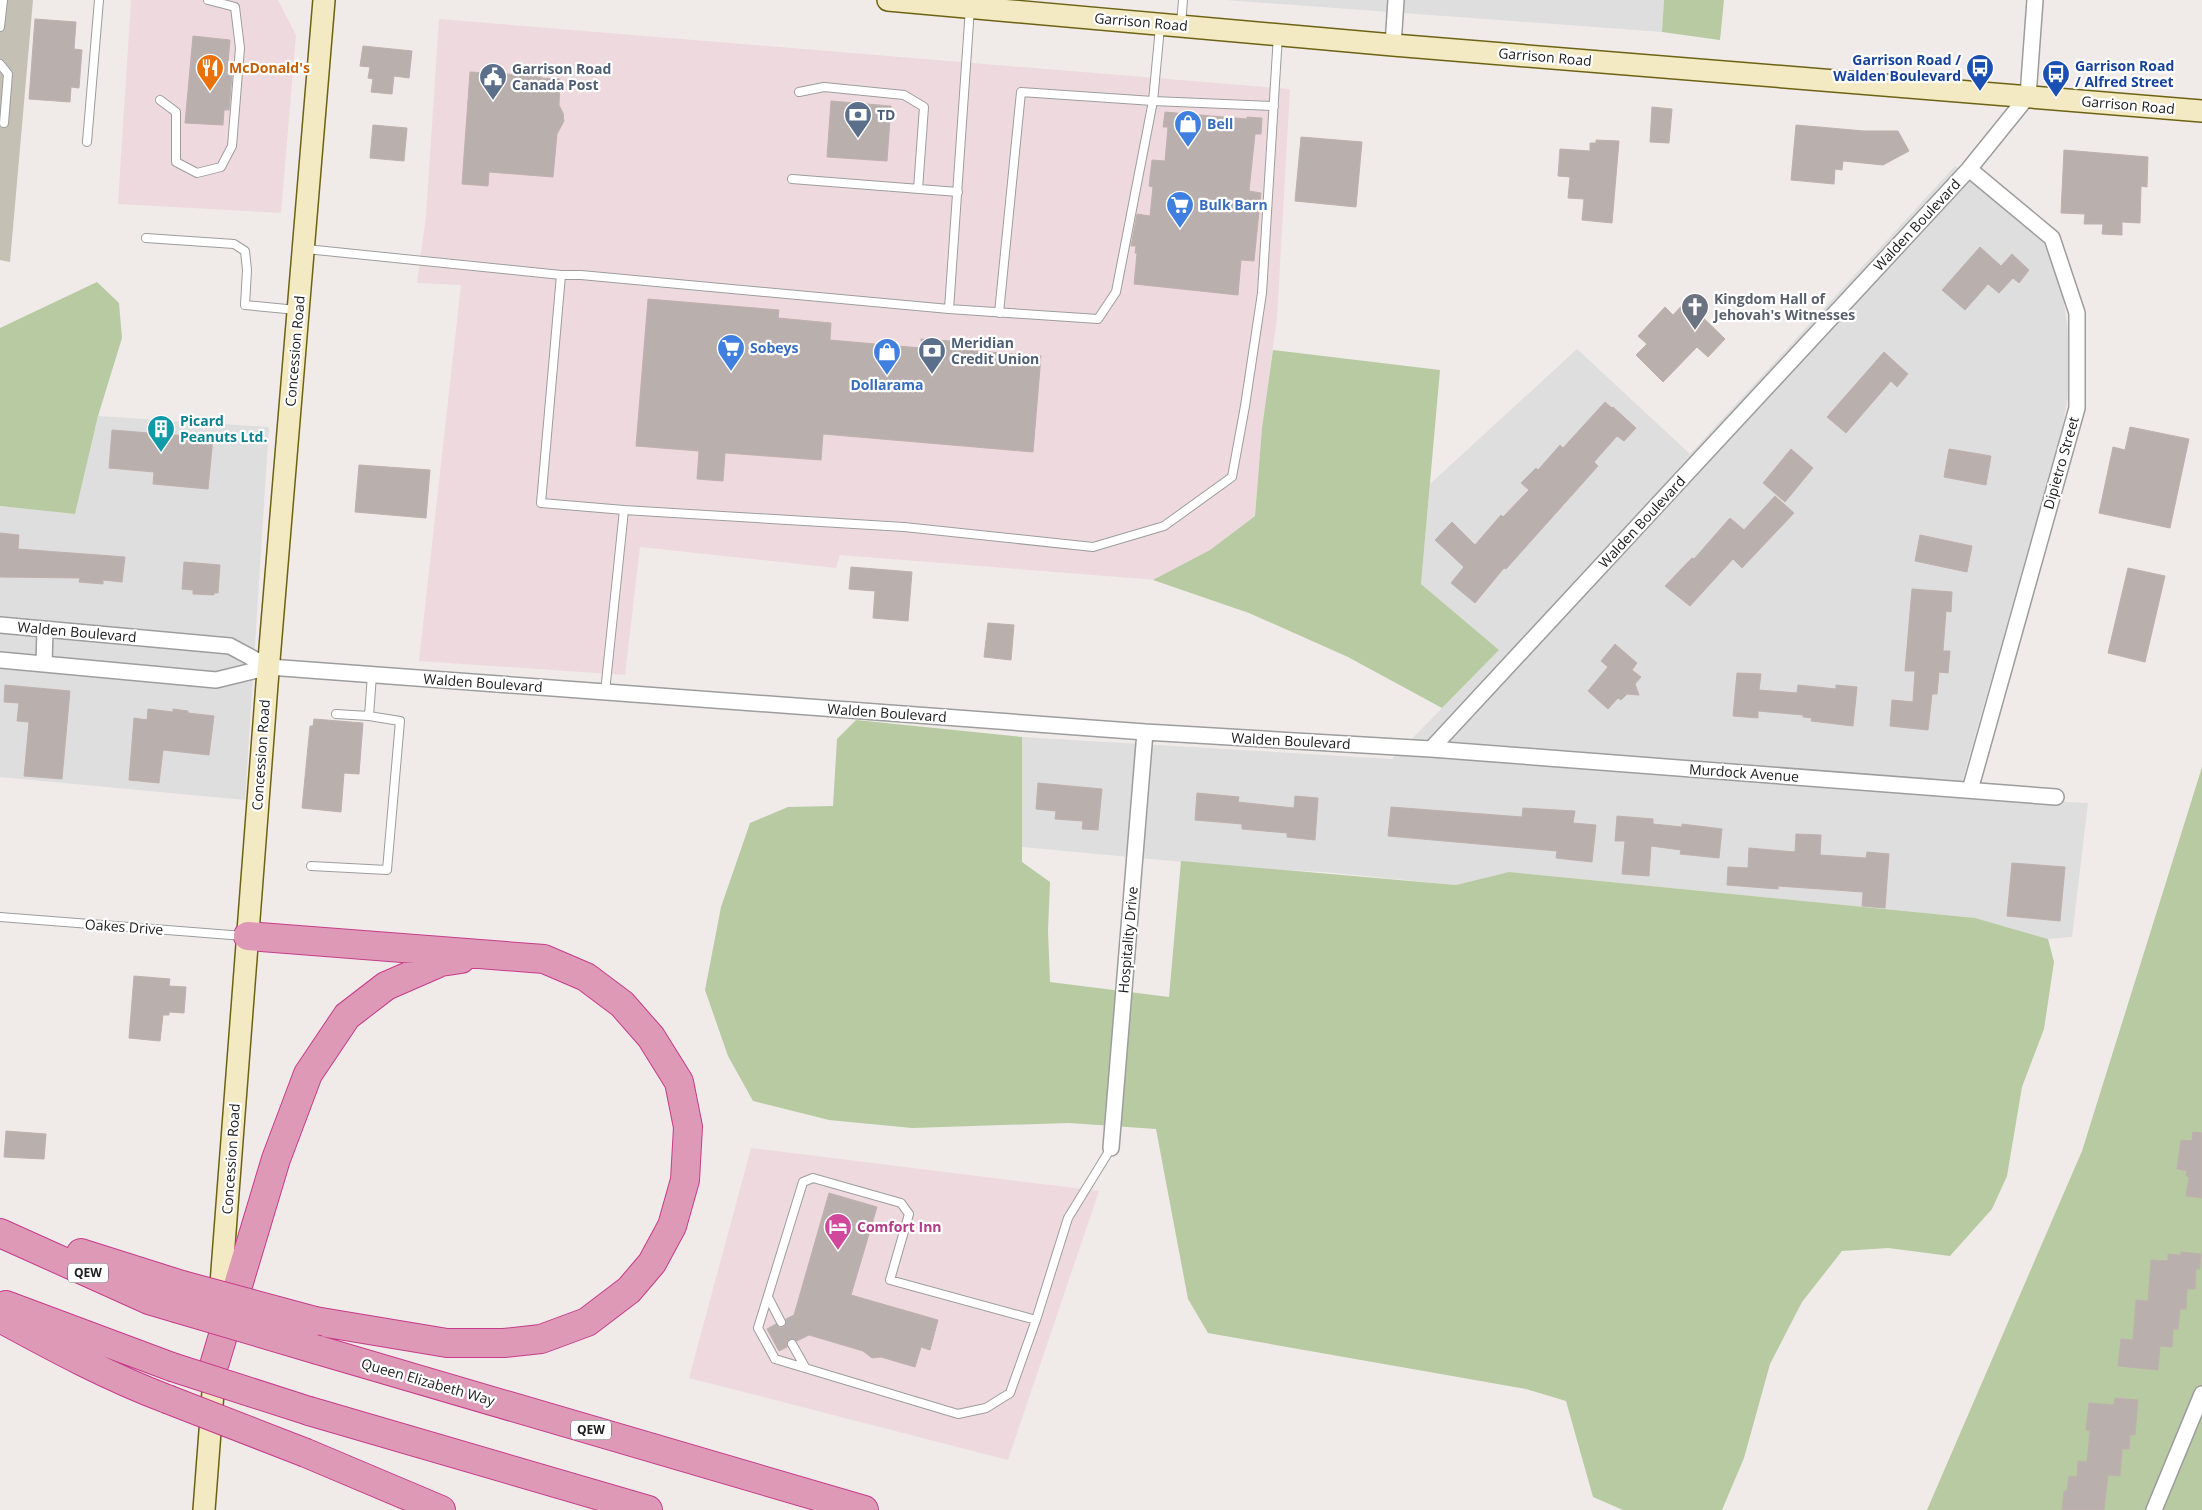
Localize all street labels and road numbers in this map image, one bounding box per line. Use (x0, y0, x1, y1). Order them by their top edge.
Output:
street label: Garrison Road (1094, 8, 1189, 35)
street label: Garrison Road (1498, 43, 1593, 70)
street label: Garrison Road (2081, 91, 2176, 118)
street label: Walden Boulevard (1869, 175, 1964, 275)
street label: Concession Road (280, 295, 309, 407)
street label: Dipietro Street (2038, 414, 2083, 511)
street label: Walden Boulevard (1594, 472, 1689, 572)
street label: Walden Boulevard (17, 617, 137, 646)
street label: Walden Boulevard (423, 669, 543, 696)
street label: Concession Road (247, 699, 274, 811)
street label: Walden Boulevard (827, 699, 947, 726)
street label: Walden Boulevard (1231, 728, 1351, 753)
street label: Murdock Avenue (1688, 759, 1800, 786)
street label: Hospitality Drive (1113, 886, 1142, 994)
street label: Oakes Drive (84, 914, 164, 939)
street label: Concession Road (217, 1103, 244, 1215)
road number: QEW (68, 1264, 108, 1282)
street label: Queen Elizabeth Way (359, 1353, 498, 1410)
road number: QEW (571, 1420, 611, 1440)

